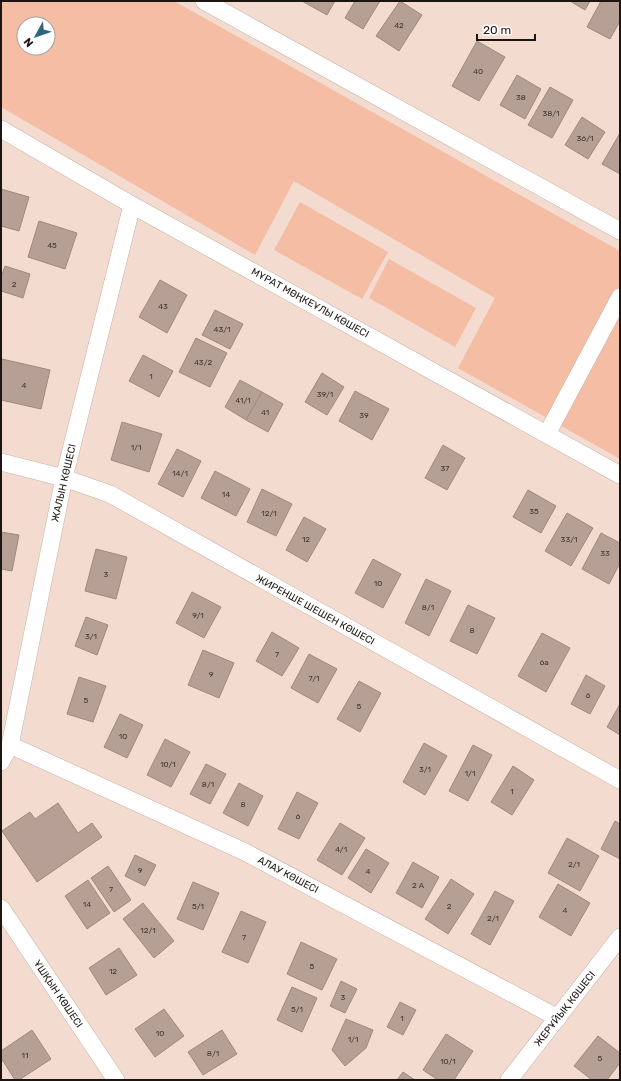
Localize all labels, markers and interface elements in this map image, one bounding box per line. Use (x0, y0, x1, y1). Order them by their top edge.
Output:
north arrow (16, 16, 56, 56)
scale bar (477, 16, 535, 42)
house number: 42 (394, 21, 404, 30)
text: 20 m (483, 23, 511, 37)
text: N (21, 35, 36, 49)
house number: 40 (473, 67, 483, 76)
house number: 38 (516, 93, 526, 102)
house number: 38/1 (542, 109, 560, 118)
house number: 36/1 (577, 134, 593, 143)
house number: 45 (47, 241, 57, 250)
street label: МҰРАТ МӨҢКЕҰЛЫ КӨШЕСІ (249, 266, 371, 340)
house number: 2 (12, 280, 17, 289)
house number: 43 (158, 302, 168, 311)
house number: 43/1 (214, 325, 231, 334)
house number: 43/2 (194, 358, 212, 367)
house number: 1 (149, 372, 153, 381)
house number: 4 (22, 381, 27, 390)
house number: 39/1 (317, 390, 333, 399)
house number: 41/1 (235, 396, 251, 405)
house number: 41 (261, 408, 269, 417)
house number: 39 (359, 411, 369, 420)
street label: ЖАЛЫН КӨШЕСІ (49, 443, 79, 523)
house number: 1/1 (131, 443, 141, 452)
house number: 37 (441, 464, 449, 473)
house number: 14/1 (172, 469, 188, 478)
house number: 14 (222, 490, 230, 499)
house number: 35 (529, 507, 539, 516)
house number: 12/1 (261, 509, 277, 518)
house number: 12 (302, 535, 310, 544)
house number: 33/1 (561, 535, 577, 544)
house number: 33 (600, 549, 610, 558)
house number: 3 (104, 570, 109, 579)
street label: ЖИРЕНШЕ ШЕШЕН КӨШЕСІ (253, 572, 377, 648)
house number: 10 (374, 579, 382, 588)
house number: 8/1 (422, 603, 434, 612)
house number: 9/1 (192, 611, 204, 620)
house number: 8 (469, 626, 475, 635)
house number: 3/1 (85, 632, 97, 641)
house number: 7 (275, 650, 279, 659)
house number: 6а (539, 658, 549, 667)
house number: 9 (209, 670, 214, 679)
house number: 7/1 (309, 674, 319, 683)
house number: 6 (586, 691, 591, 700)
house number: 5 (84, 696, 89, 705)
house number: 5 (357, 702, 362, 711)
house number: 10 (119, 732, 127, 741)
house number: 10/1 (160, 760, 176, 769)
house number: 3/1 (419, 765, 431, 774)
house number: 1/1 (465, 769, 475, 778)
house number: 8/1 (202, 780, 214, 789)
house number: 1 (510, 787, 514, 796)
house number: 8 (240, 800, 246, 809)
house number: 6 (296, 812, 301, 821)
house number: 4/1 (335, 845, 347, 854)
street label: АЛАУ КӨШЕСІ (256, 854, 320, 896)
house number: 2/1 (568, 860, 580, 869)
house number: 9 (138, 866, 143, 875)
house number: 4 (366, 867, 371, 876)
house number: 2 А (412, 881, 425, 890)
house number: 7 (109, 885, 113, 894)
house number: 14 (83, 900, 91, 909)
house number: 5/1 (192, 902, 204, 911)
house number: 2 (447, 902, 452, 911)
house number: 4 (563, 906, 568, 915)
house number: 2/1 (487, 914, 499, 923)
house number: 12/1 (140, 926, 156, 935)
house number: 7 (242, 933, 246, 942)
street label: ҰШҚЫН КӨШЕСІ (31, 958, 85, 1030)
house number: 5 (310, 962, 315, 971)
house number: 12 (109, 967, 117, 976)
street label: ЖЕРҰЙЫҚ КӨШЕСІ (532, 969, 598, 1049)
house number: 3 (341, 993, 346, 1002)
house number: 5/1 (291, 1005, 303, 1014)
house number: 1 (400, 1014, 404, 1023)
house number: 10 (156, 1029, 164, 1038)
house number: 1/1 (348, 1035, 358, 1044)
house number: 8/1 (207, 1049, 219, 1058)
house number: 11 (22, 1051, 28, 1060)
house number: 5 (598, 1054, 603, 1063)
house number: 10/1 (440, 1057, 456, 1066)

